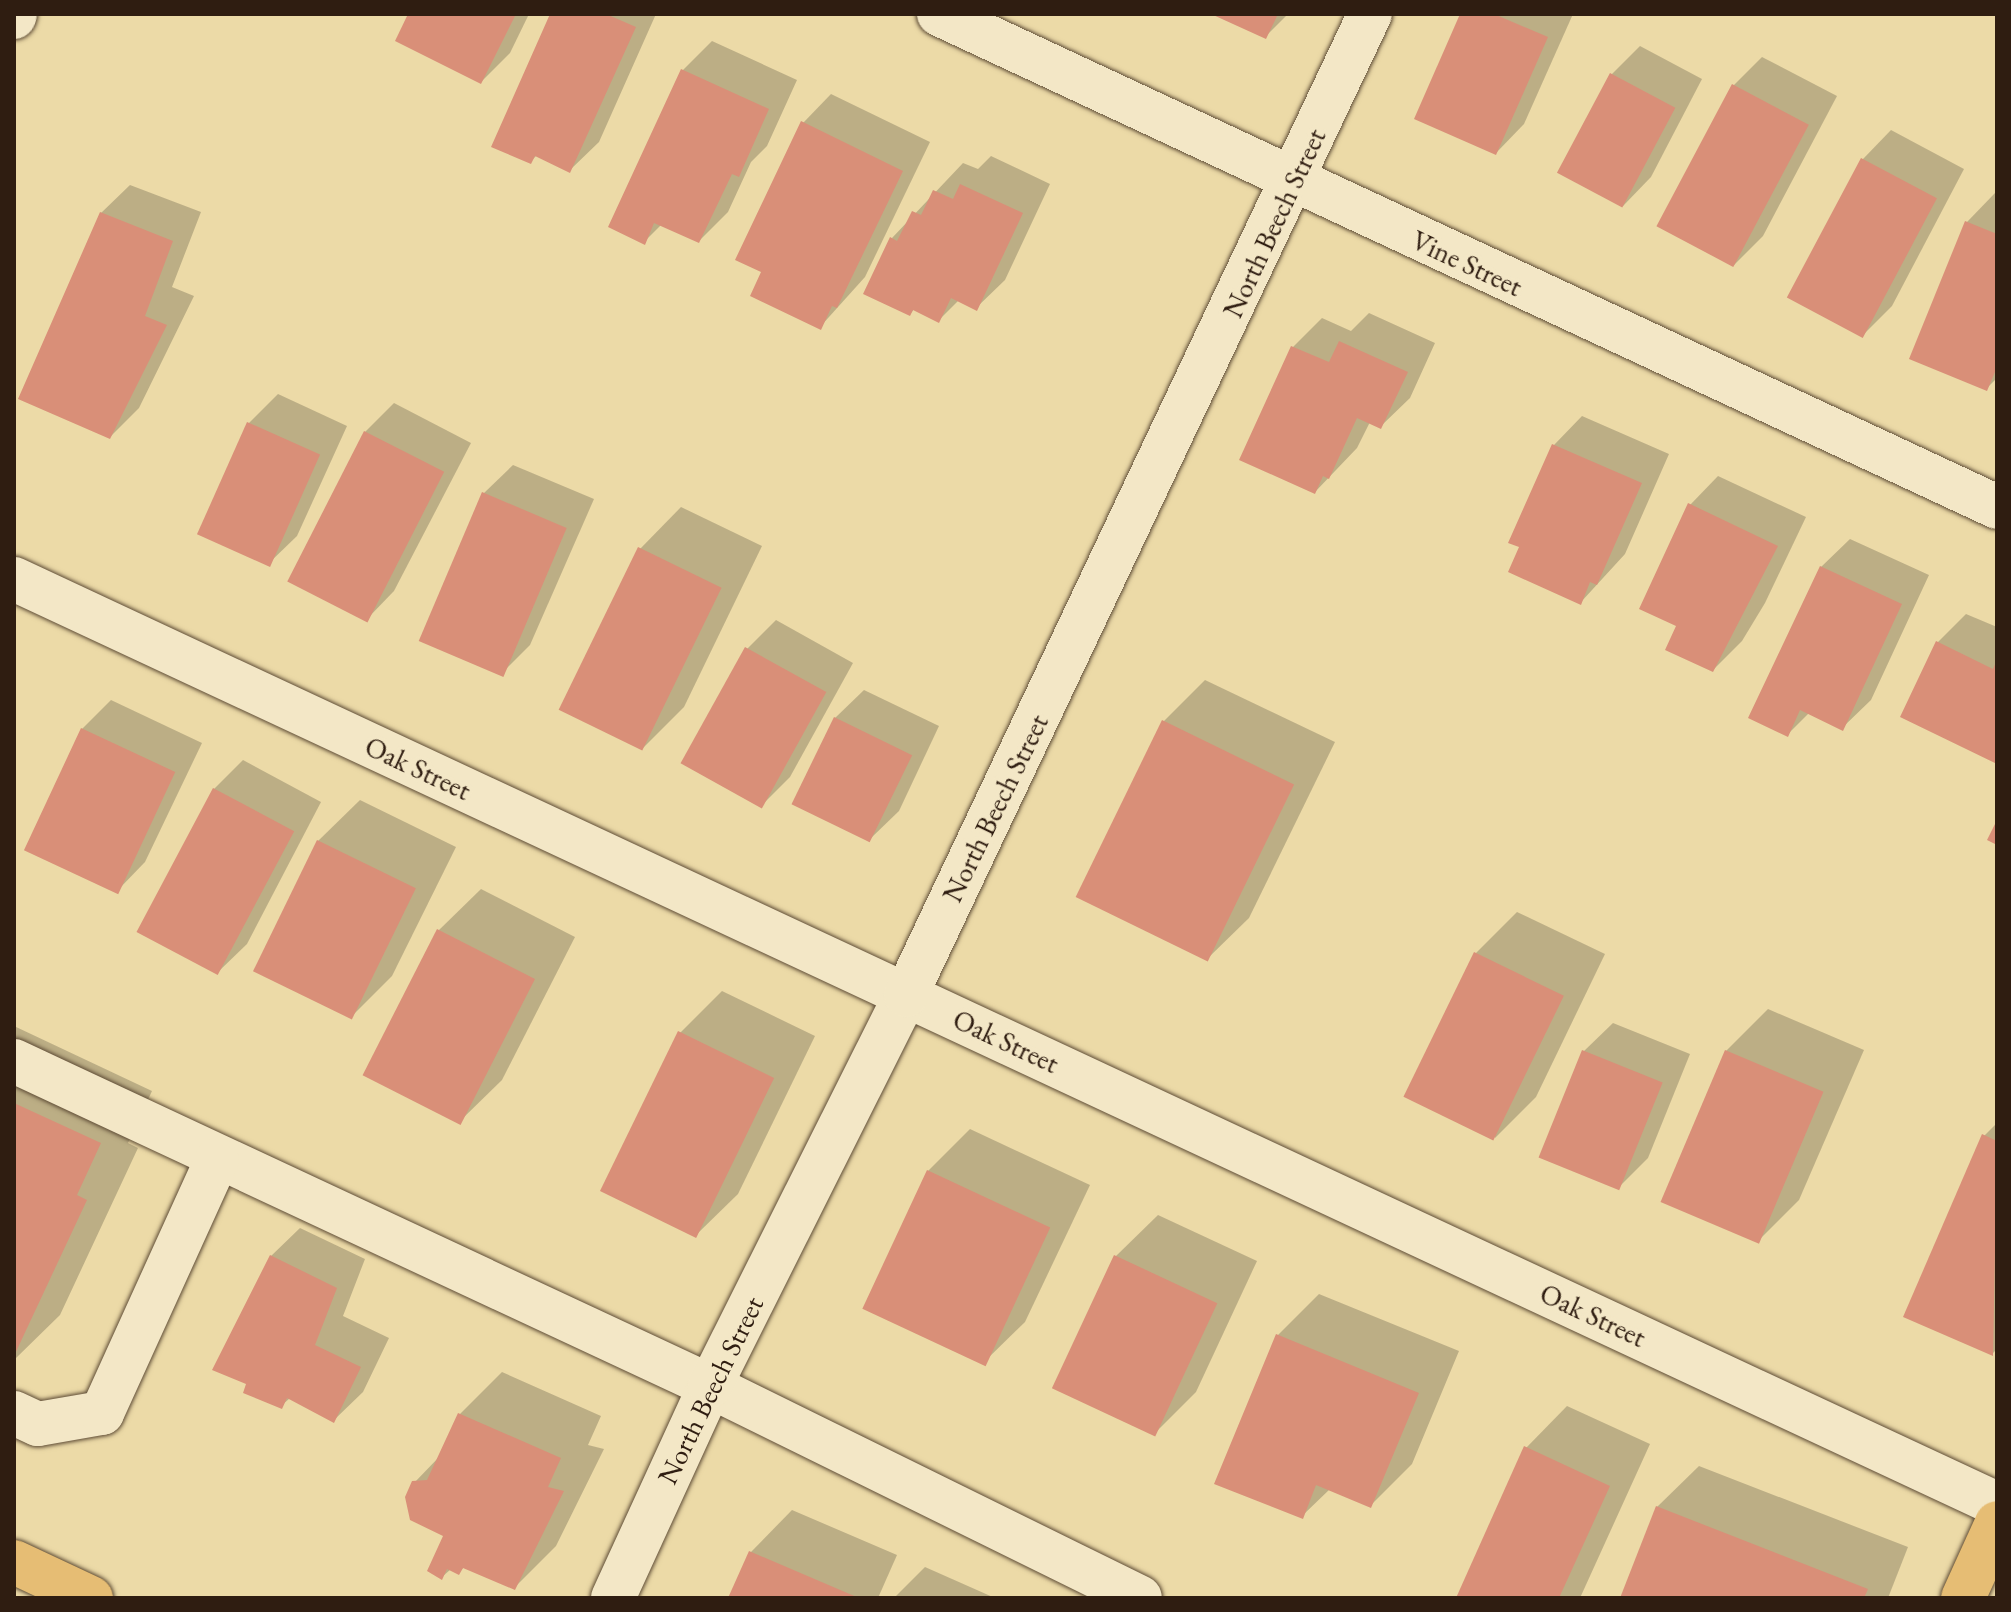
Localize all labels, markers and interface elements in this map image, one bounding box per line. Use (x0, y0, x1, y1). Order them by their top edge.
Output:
street label: North Beech Street (1215, 123, 1333, 323)
street label: Vine Street (1406, 223, 1528, 303)
street label: North Beech Street (935, 709, 1055, 907)
street label: Oak Street (360, 729, 476, 807)
street label: Oak Street (948, 1002, 1064, 1080)
street label: Oak Street (1535, 1276, 1651, 1354)
street label: North Beech Street (650, 1291, 770, 1489)

